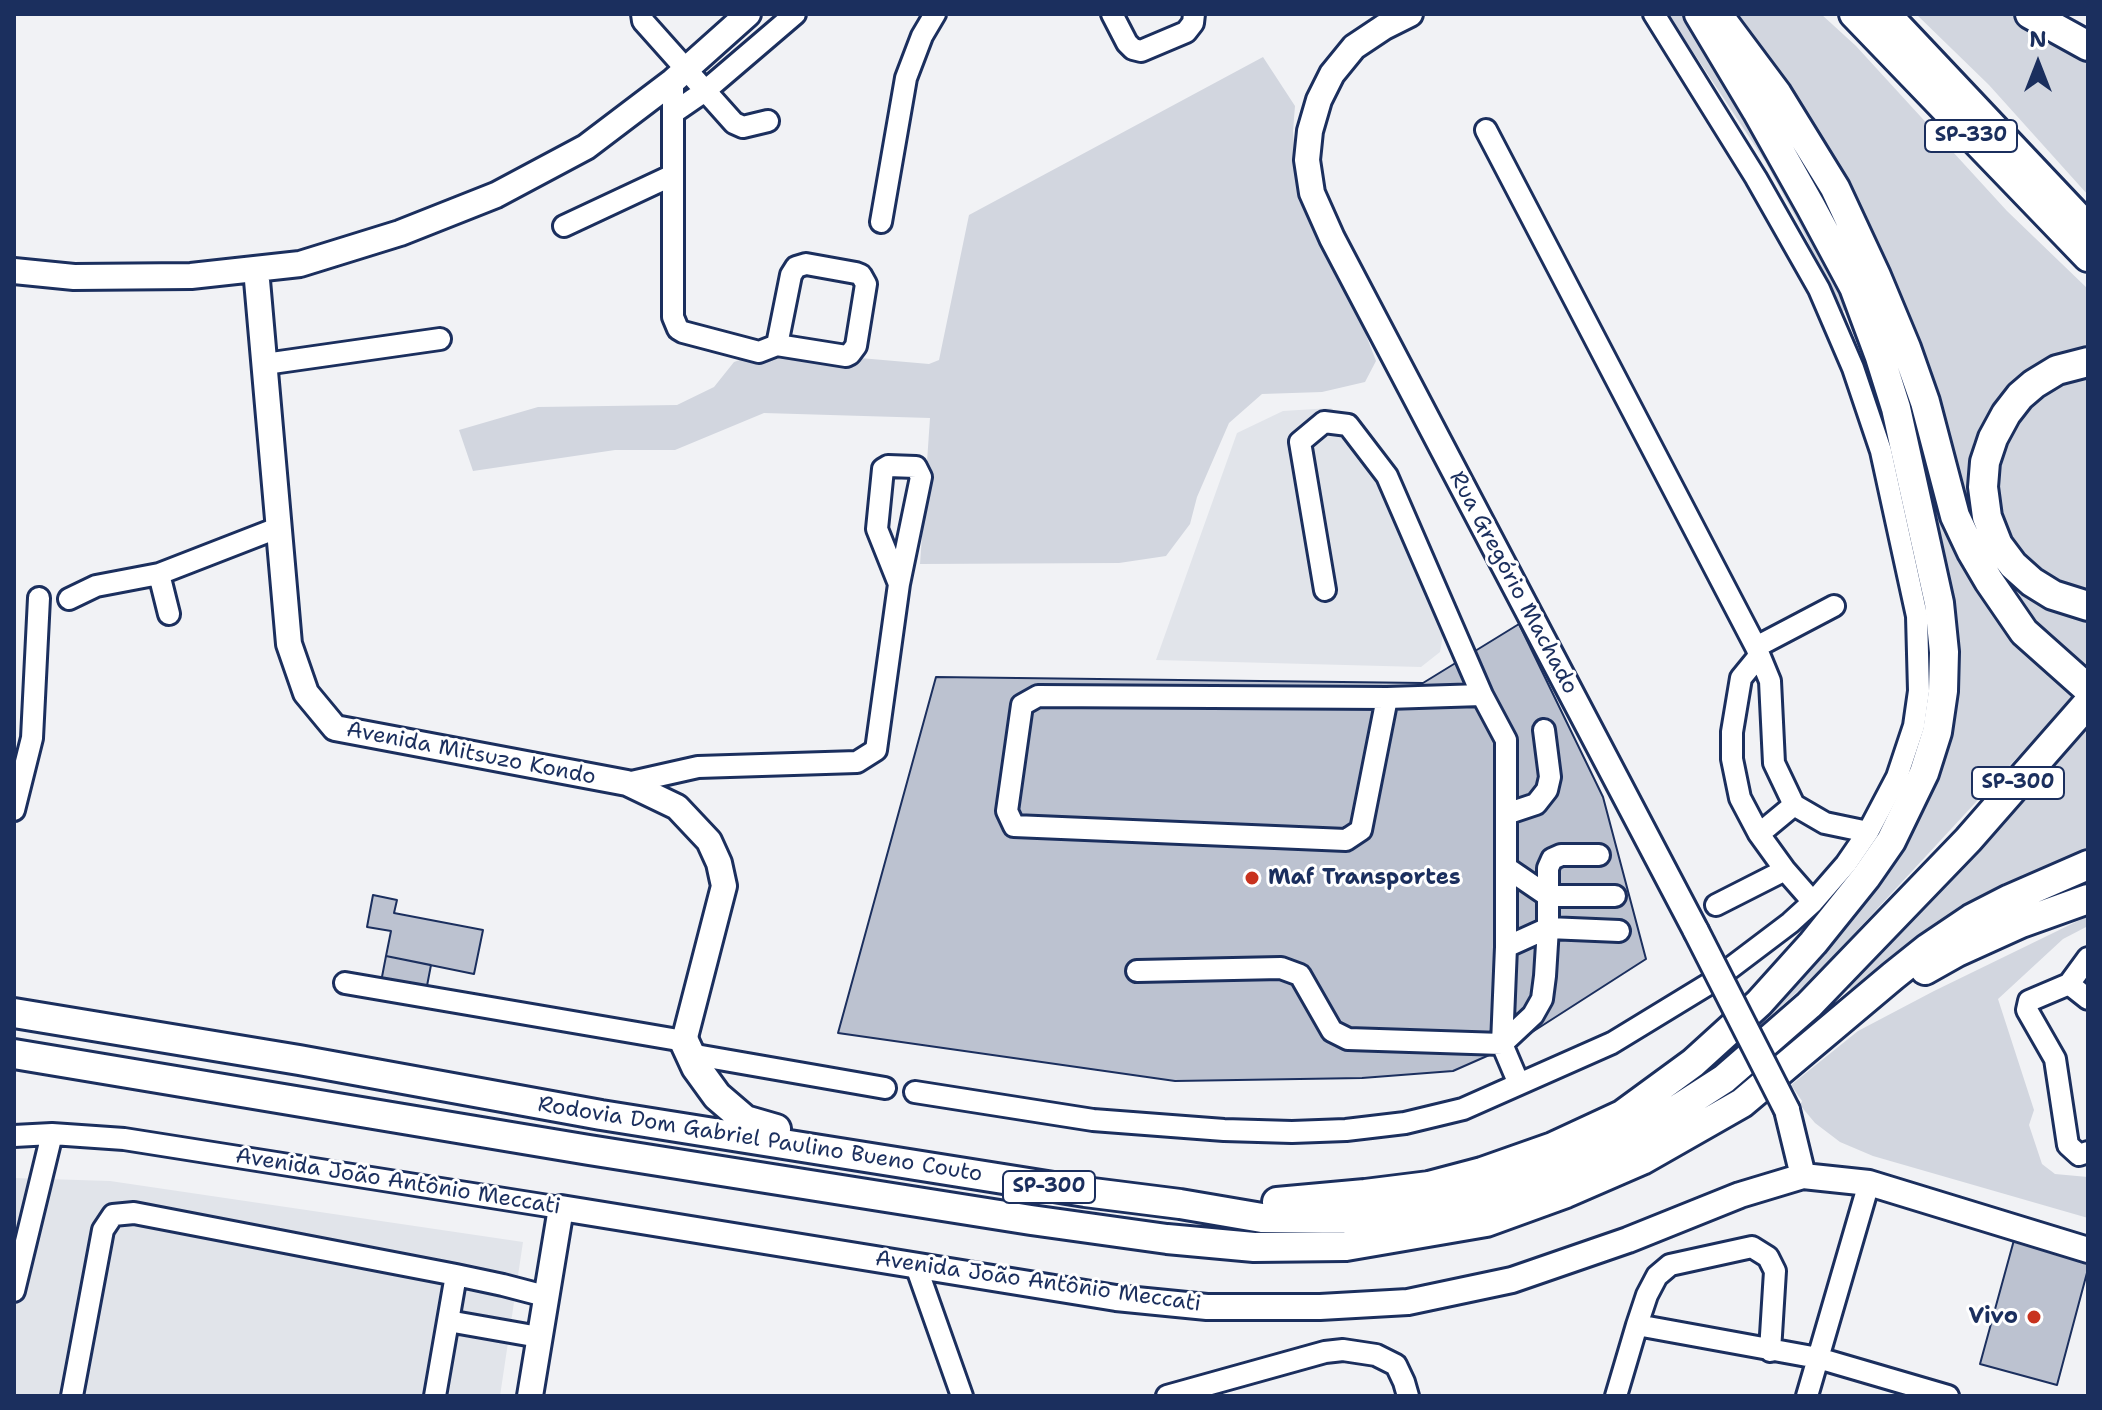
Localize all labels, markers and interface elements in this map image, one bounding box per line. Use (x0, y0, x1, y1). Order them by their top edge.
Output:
north arrow (1998, 24, 2078, 104)
text: N (2029, 25, 2047, 54)
road number: SP-330 (1925, 120, 2017, 152)
street label: Rua Gregório Machado (1443, 467, 1583, 699)
street label: Avenida Mitsuzo Kondo (344, 717, 598, 791)
road number: SP-300 (1972, 767, 2064, 799)
place label: Maf Transportes (1268, 865, 1461, 891)
marker: Maf Transportes (1243, 869, 1261, 887)
street label: Rodovia Dom Gabriel Paulino Bueno Couto (536, 1092, 984, 1188)
street label: Avenida João Antônio Meccati (234, 1143, 562, 1221)
road number: SP-300 (1003, 1171, 1095, 1203)
street label: Avenida João Antônio Meccati (873, 1246, 1203, 1318)
place label: Vivo (1968, 1304, 2018, 1330)
marker: Vivo (2025, 1308, 2043, 1326)

